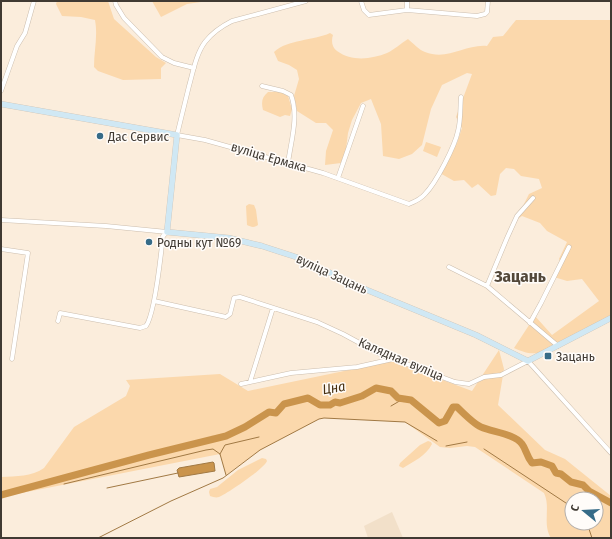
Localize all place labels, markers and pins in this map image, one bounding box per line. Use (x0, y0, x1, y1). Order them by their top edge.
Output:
place label: Дас Сервис (107, 129, 169, 144)
marker: Дас Сервис (95, 131, 105, 141)
place label: Родны кут №69 (157, 235, 241, 250)
marker: Родны кут №69 (144, 237, 154, 247)
place label: Зацань (556, 349, 595, 364)
marker: Зацань (543, 351, 553, 361)

